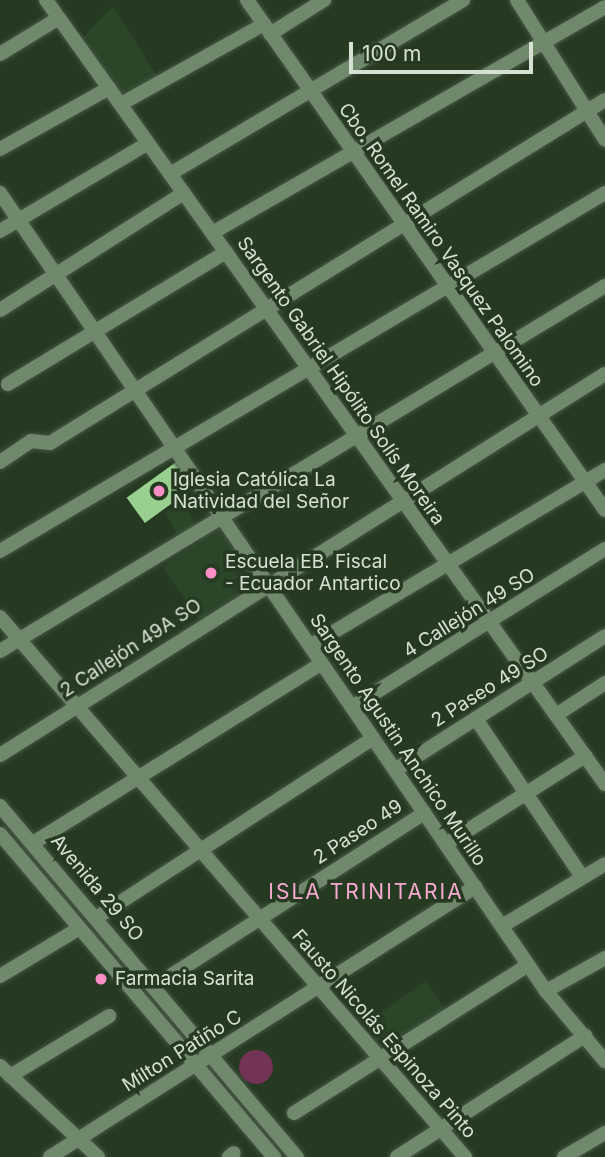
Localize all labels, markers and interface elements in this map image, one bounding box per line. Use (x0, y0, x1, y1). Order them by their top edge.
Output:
scale bar (353, 28, 537, 72)
text: 100 m (362, 41, 421, 66)
street label: Cbo. Romel Ramiro Vasquez Palomino (334, 99, 548, 391)
street label: Sargento Gabriel Hipólito Solís Moreira (232, 232, 450, 530)
place label: Iglesia Católica La Natividad del Señor (173, 469, 349, 513)
marker: Iglesia Católica La Natividad del Señor (151, 483, 167, 499)
place label: Escuela EB. Fiscal - Ecuador Antartico (225, 551, 401, 595)
street label: 4 Callejón 49 SO (399, 563, 539, 663)
marker: Escuela EB. Fiscal - Ecuador Antartico (203, 565, 219, 581)
street label: 2 Callejón 49A SO (56, 594, 206, 702)
street label: Sargento Agustin Anchico Murillo (305, 609, 491, 871)
street label: 2 Paseo 49 SO (427, 642, 553, 732)
street label: 2 Paseo 49 (309, 795, 407, 869)
street label: Avenida 29 SO (46, 830, 148, 946)
district label: ISLA TRINITARIA (270, 879, 462, 905)
street label: Fausto Nicolás Espinoza Pinto (287, 925, 481, 1143)
place label: Farmacia Sarita (115, 968, 255, 990)
marker: Farmacia Sarita (93, 971, 109, 987)
street label: Milton Patiño C (118, 1005, 246, 1097)

